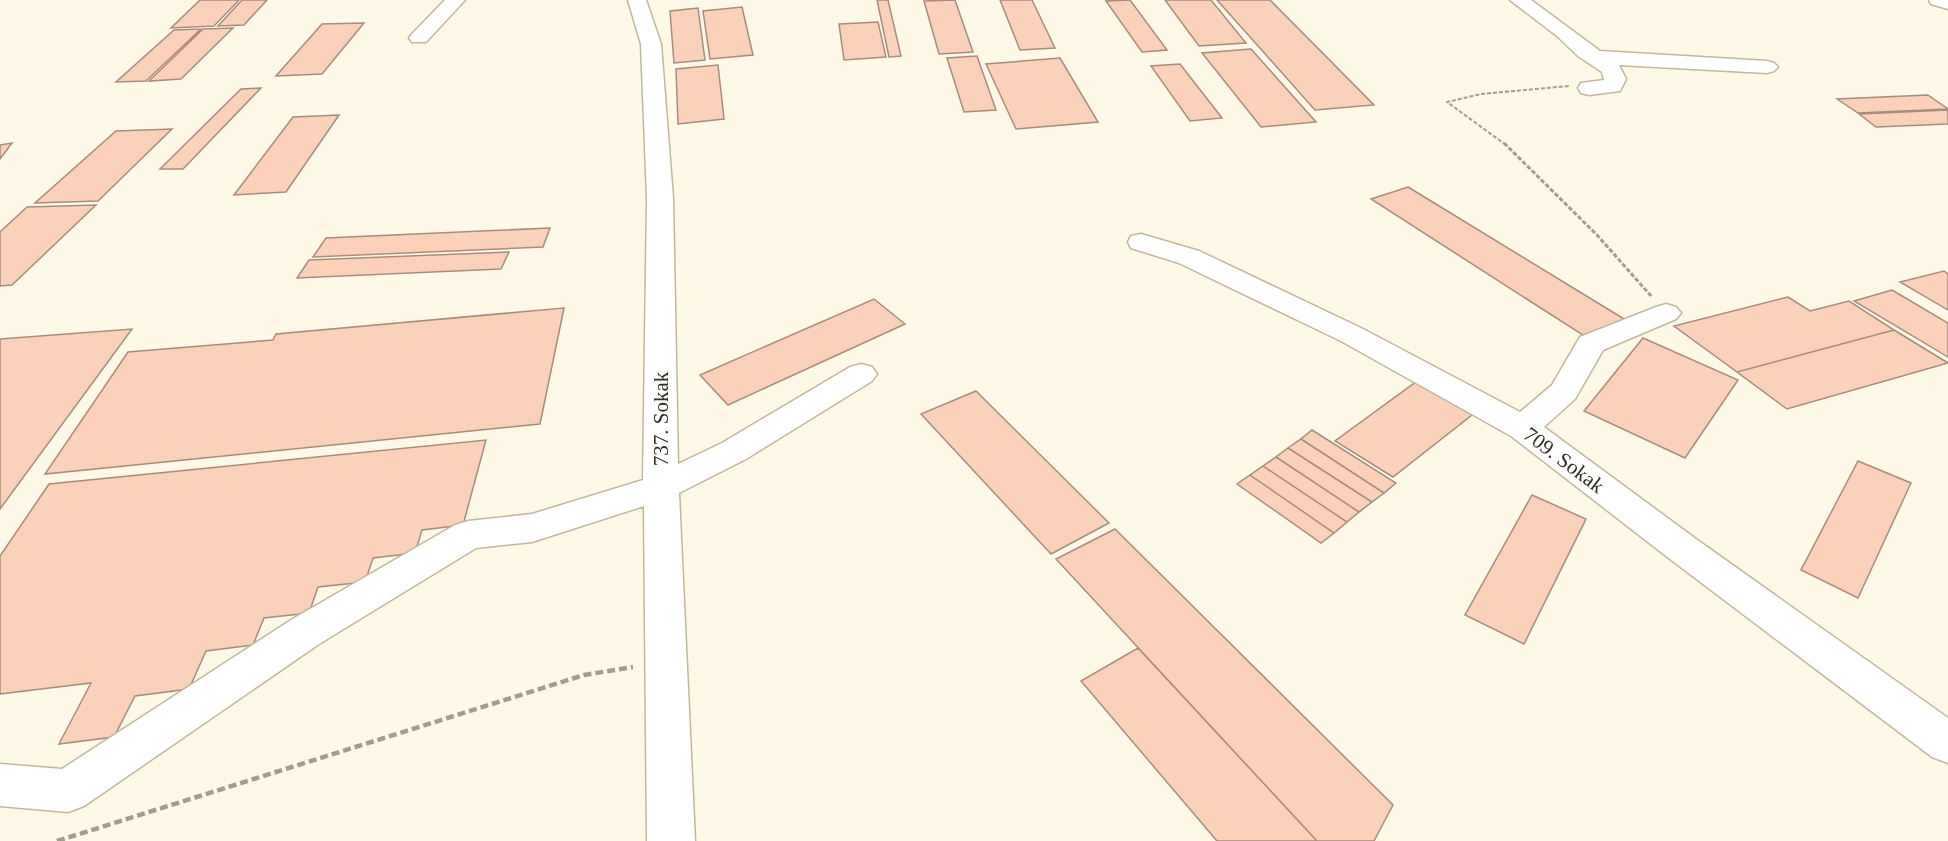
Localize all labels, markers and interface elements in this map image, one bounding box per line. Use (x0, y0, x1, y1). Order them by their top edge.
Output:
street label: 737. Sokak (649, 371, 673, 466)
street label: 709. Sokak (1519, 422, 1609, 498)

